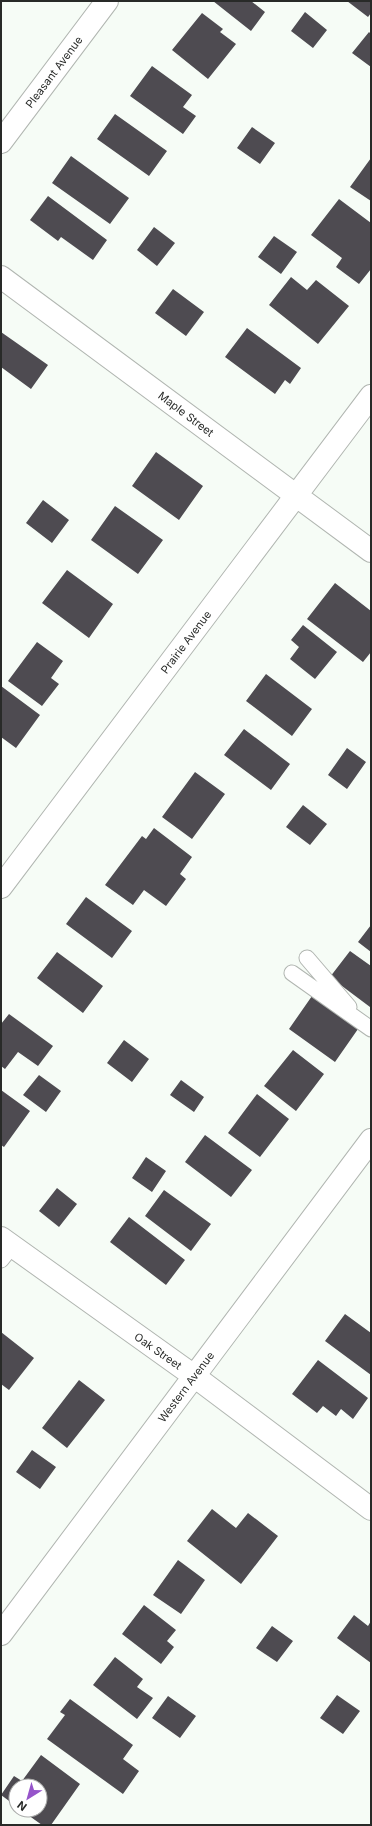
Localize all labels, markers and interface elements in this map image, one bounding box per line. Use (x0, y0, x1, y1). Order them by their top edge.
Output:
street label: Pleasant Avenue (22, 33, 86, 111)
street label: Maple Street (155, 389, 217, 440)
street label: Prairie Avenue (158, 608, 214, 676)
street label: Oak Street (132, 1330, 185, 1373)
street label: Western Avenue (155, 1349, 217, 1425)
north arrow (8, 1778, 48, 1818)
text: N (14, 1798, 30, 1814)

